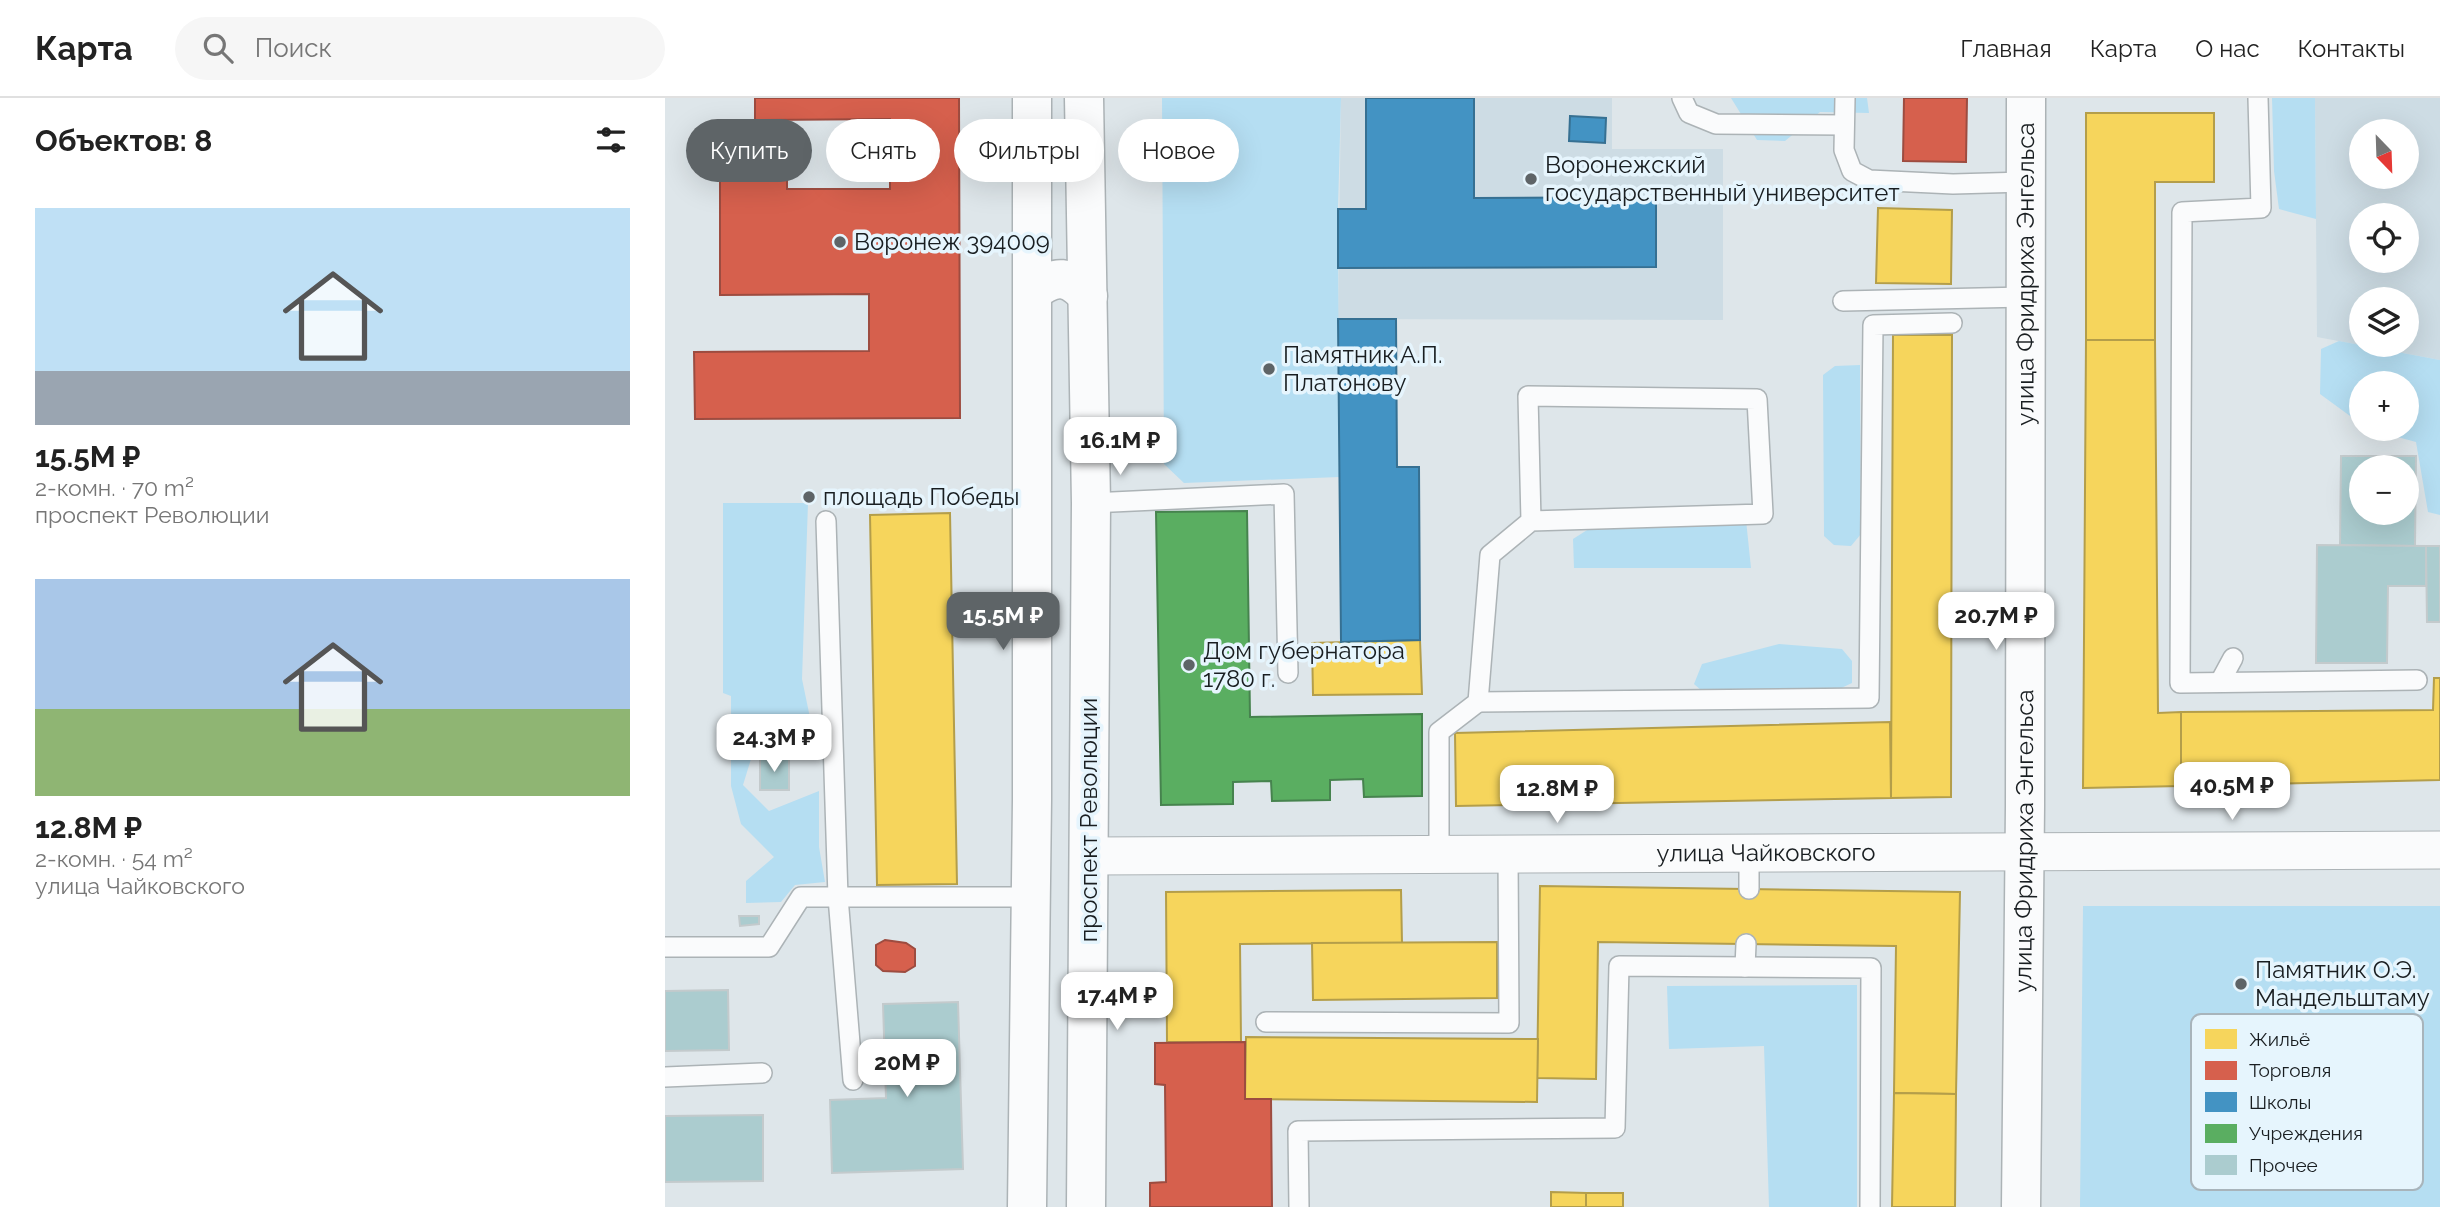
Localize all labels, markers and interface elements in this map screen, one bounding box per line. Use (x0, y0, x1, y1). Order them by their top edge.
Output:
search box (175, 17, 665, 80)
text: Карта (35, 29, 133, 68)
icon: search (199, 29, 237, 67)
text: Поиск (255, 33, 332, 63)
text: Главная (1960, 34, 2052, 63)
text: Карта (2090, 34, 2157, 63)
text: О нас (2195, 34, 2260, 63)
text: Контакты (2298, 34, 2405, 63)
chip: Купить (686, 119, 812, 182)
chip: Снять (826, 119, 940, 182)
chip: Фильтры (954, 119, 1104, 182)
chip: Новое (1118, 119, 1239, 182)
north arrow (2349, 119, 2419, 189)
map controls (2349, 119, 2419, 525)
icon: filters (592, 121, 630, 159)
street label: улица Фридриха Энгельса (2011, 122, 2040, 426)
text: Объектов: 8 (35, 123, 212, 158)
place label: Воронежский государственный университет (1545, 150, 1900, 207)
marker: Воронежский государственный университет (1523, 171, 1539, 187)
button: locate (2349, 203, 2419, 273)
place label: Воронеж 394009 (854, 227, 1050, 256)
marker: Воронеж 394009 (832, 234, 848, 250)
icon: home (270, 253, 396, 379)
button: layers (2349, 287, 2419, 357)
place label: Памятник А.П. Платонову (1283, 340, 1442, 397)
marker: Памятник А.П. Платонову (1261, 361, 1277, 377)
button: + (2349, 371, 2419, 441)
pin: 16.1M ₽ (1055, 418, 1185, 477)
text: 16.1M ₽ (1080, 426, 1160, 453)
text: 15.5M ₽ (35, 439, 140, 474)
button: − (2349, 455, 2419, 525)
text: 2-комн. · 70 m² (35, 474, 194, 501)
place label: площадь Победы (823, 482, 1019, 511)
marker: площадь Победы (801, 489, 817, 505)
text: проспект Революции (35, 501, 269, 528)
pin: 15.5M ₽ (938, 592, 1068, 652)
pin: 20.7M ₽ (1931, 592, 2061, 652)
text: 15.5M ₽ (963, 601, 1043, 628)
text: 20.7M ₽ (1954, 601, 2038, 628)
icon: home (270, 624, 396, 750)
place label: Дом губернатора 1780 г. (1203, 636, 1405, 693)
marker: Дом губернатора 1780 г. (1181, 657, 1197, 673)
street label: улица Фридриха Энгельса (2008, 689, 2039, 993)
street label: проспект Революции (1074, 698, 1103, 942)
pin: 24.3M ₽ (709, 714, 839, 774)
text: 24.3M ₽ (733, 723, 815, 750)
pin: 40.5M ₽ (2167, 762, 2297, 822)
pin: 12.8M ₽ (1492, 766, 1622, 825)
text: 40.5M ₽ (2190, 771, 2274, 798)
text: 12.8M ₽ (1516, 774, 1598, 801)
text: 12.8M ₽ (35, 810, 142, 845)
street label: улица Чайковского (1656, 838, 1876, 867)
text: 2-комн. · 54 m² (35, 845, 193, 872)
text: улица Чайковского (35, 872, 245, 899)
place label: Памятник О.Э. Мандельштаму (2255, 955, 2430, 1012)
pin: 17.4M ₽ (1052, 972, 1182, 1032)
marker: Памятник О.Э. Мандельштаму (2233, 976, 2249, 992)
text: 17.4M ₽ (1077, 981, 1157, 1008)
legend (2191, 1014, 2423, 1190)
text: Жильё (2249, 1028, 2310, 1050)
pin: 20M ₽ (858, 1040, 956, 1099)
text: 20M ₽ (874, 1048, 940, 1075)
text: Торговля (2249, 1059, 2331, 1081)
text: Школы (2249, 1091, 2311, 1113)
text: Учреждения (2249, 1122, 2363, 1144)
text: Прочее (2249, 1154, 2318, 1176)

